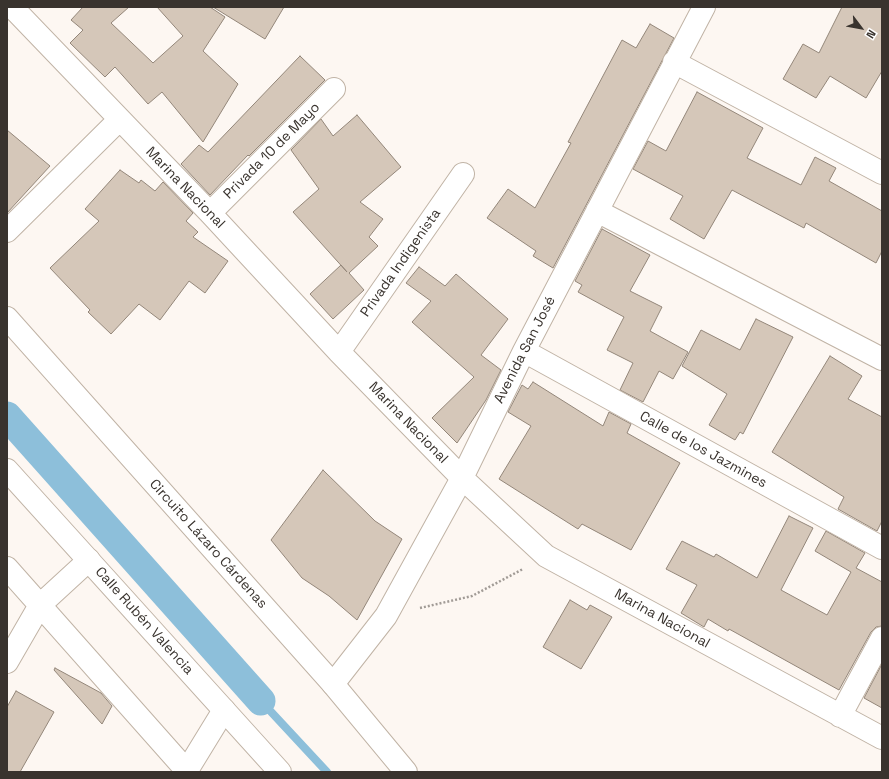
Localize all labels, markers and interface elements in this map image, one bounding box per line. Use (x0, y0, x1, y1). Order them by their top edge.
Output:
north arrow (841, 8, 881, 48)
text: N (863, 28, 879, 41)
street label: Privada 10 de Mayo (220, 99, 324, 203)
street label: Marina Nacional (142, 144, 228, 232)
street label: Privada Indigenista (357, 206, 445, 320)
street label: Avenida San José (491, 294, 559, 406)
street label: Marina Nacional (365, 379, 451, 467)
street label: Calle de los Jazmines (636, 408, 770, 492)
street label: Circuito Lázaro Cárdenas (146, 476, 270, 612)
street label: Calle Rubén Valencia (91, 564, 197, 678)
street label: Marina Nacional (611, 586, 713, 652)

